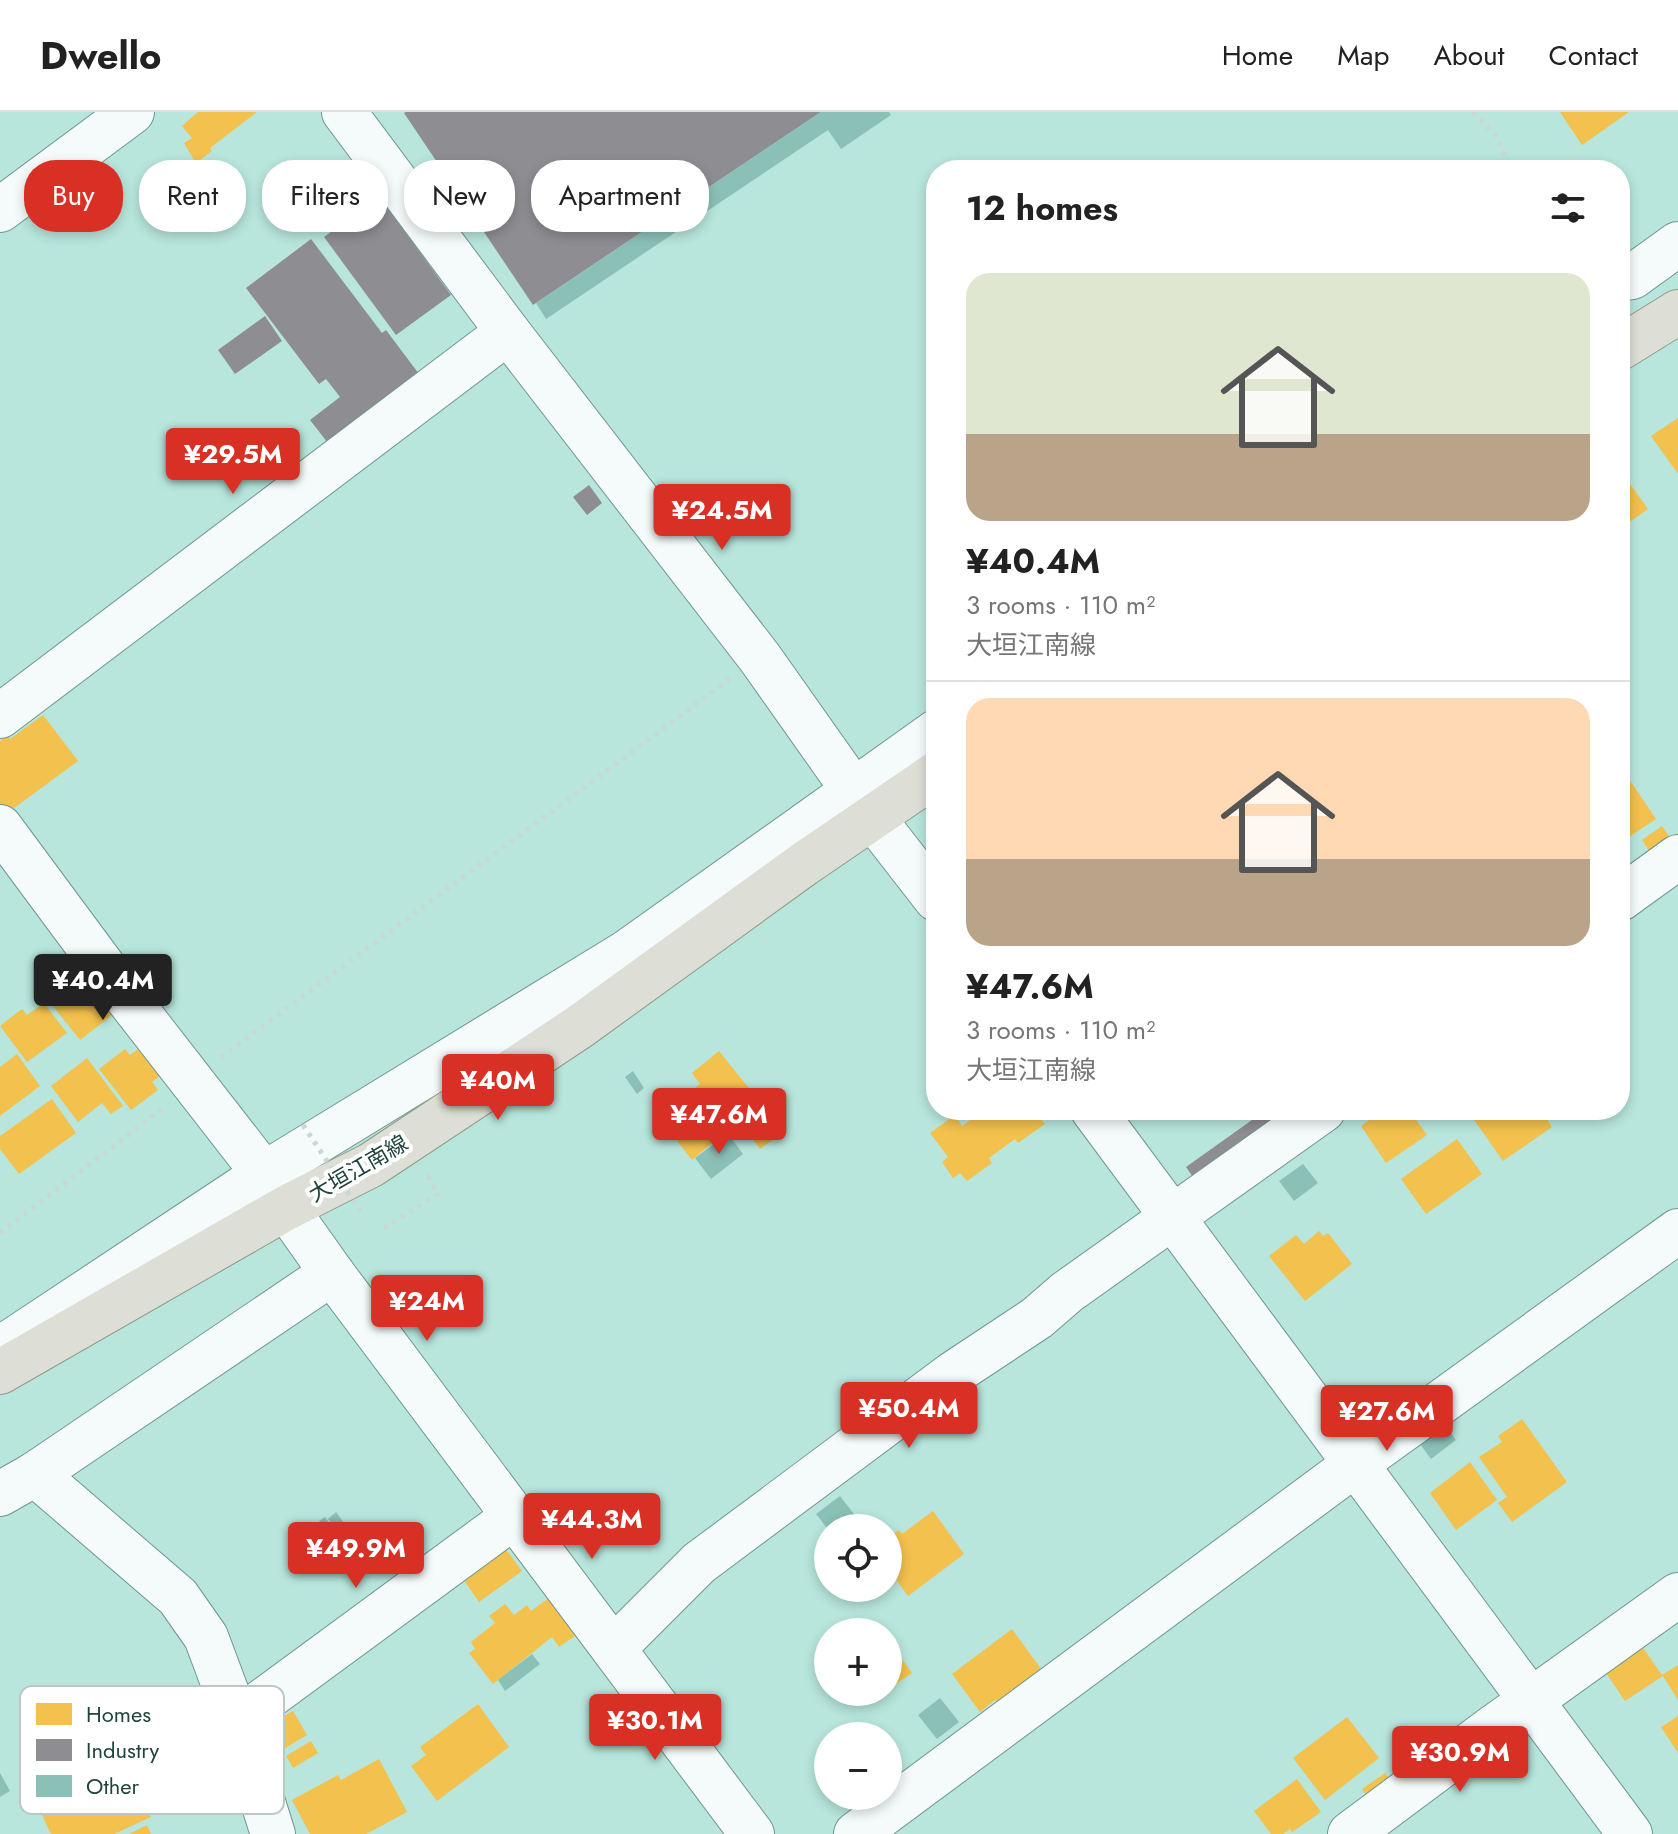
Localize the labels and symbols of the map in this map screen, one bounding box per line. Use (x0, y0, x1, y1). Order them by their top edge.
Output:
pin: ¥29.5M (168, 428, 298, 496)
pin: ¥24.5M (657, 484, 787, 552)
pin: ¥40.4M (38, 954, 168, 1022)
pin: ¥40M (451, 1054, 545, 1122)
pin: ¥47.6M (654, 1088, 784, 1156)
street label: 大垣江南線 (302, 1127, 414, 1209)
pin: ¥24M (380, 1275, 474, 1343)
pin: ¥50.4M (844, 1382, 974, 1450)
pin: ¥27.6M (1322, 1385, 1452, 1453)
pin: ¥44.3M (527, 1493, 657, 1561)
pin: ¥49.9M (291, 1522, 421, 1590)
legend (20, 1686, 284, 1814)
pin: ¥30.1M (590, 1694, 720, 1762)
text: Homes (86, 1698, 151, 1730)
pin: ¥30.9M (1395, 1726, 1525, 1794)
text: Industry (86, 1734, 159, 1766)
text: Other (86, 1770, 140, 1802)

